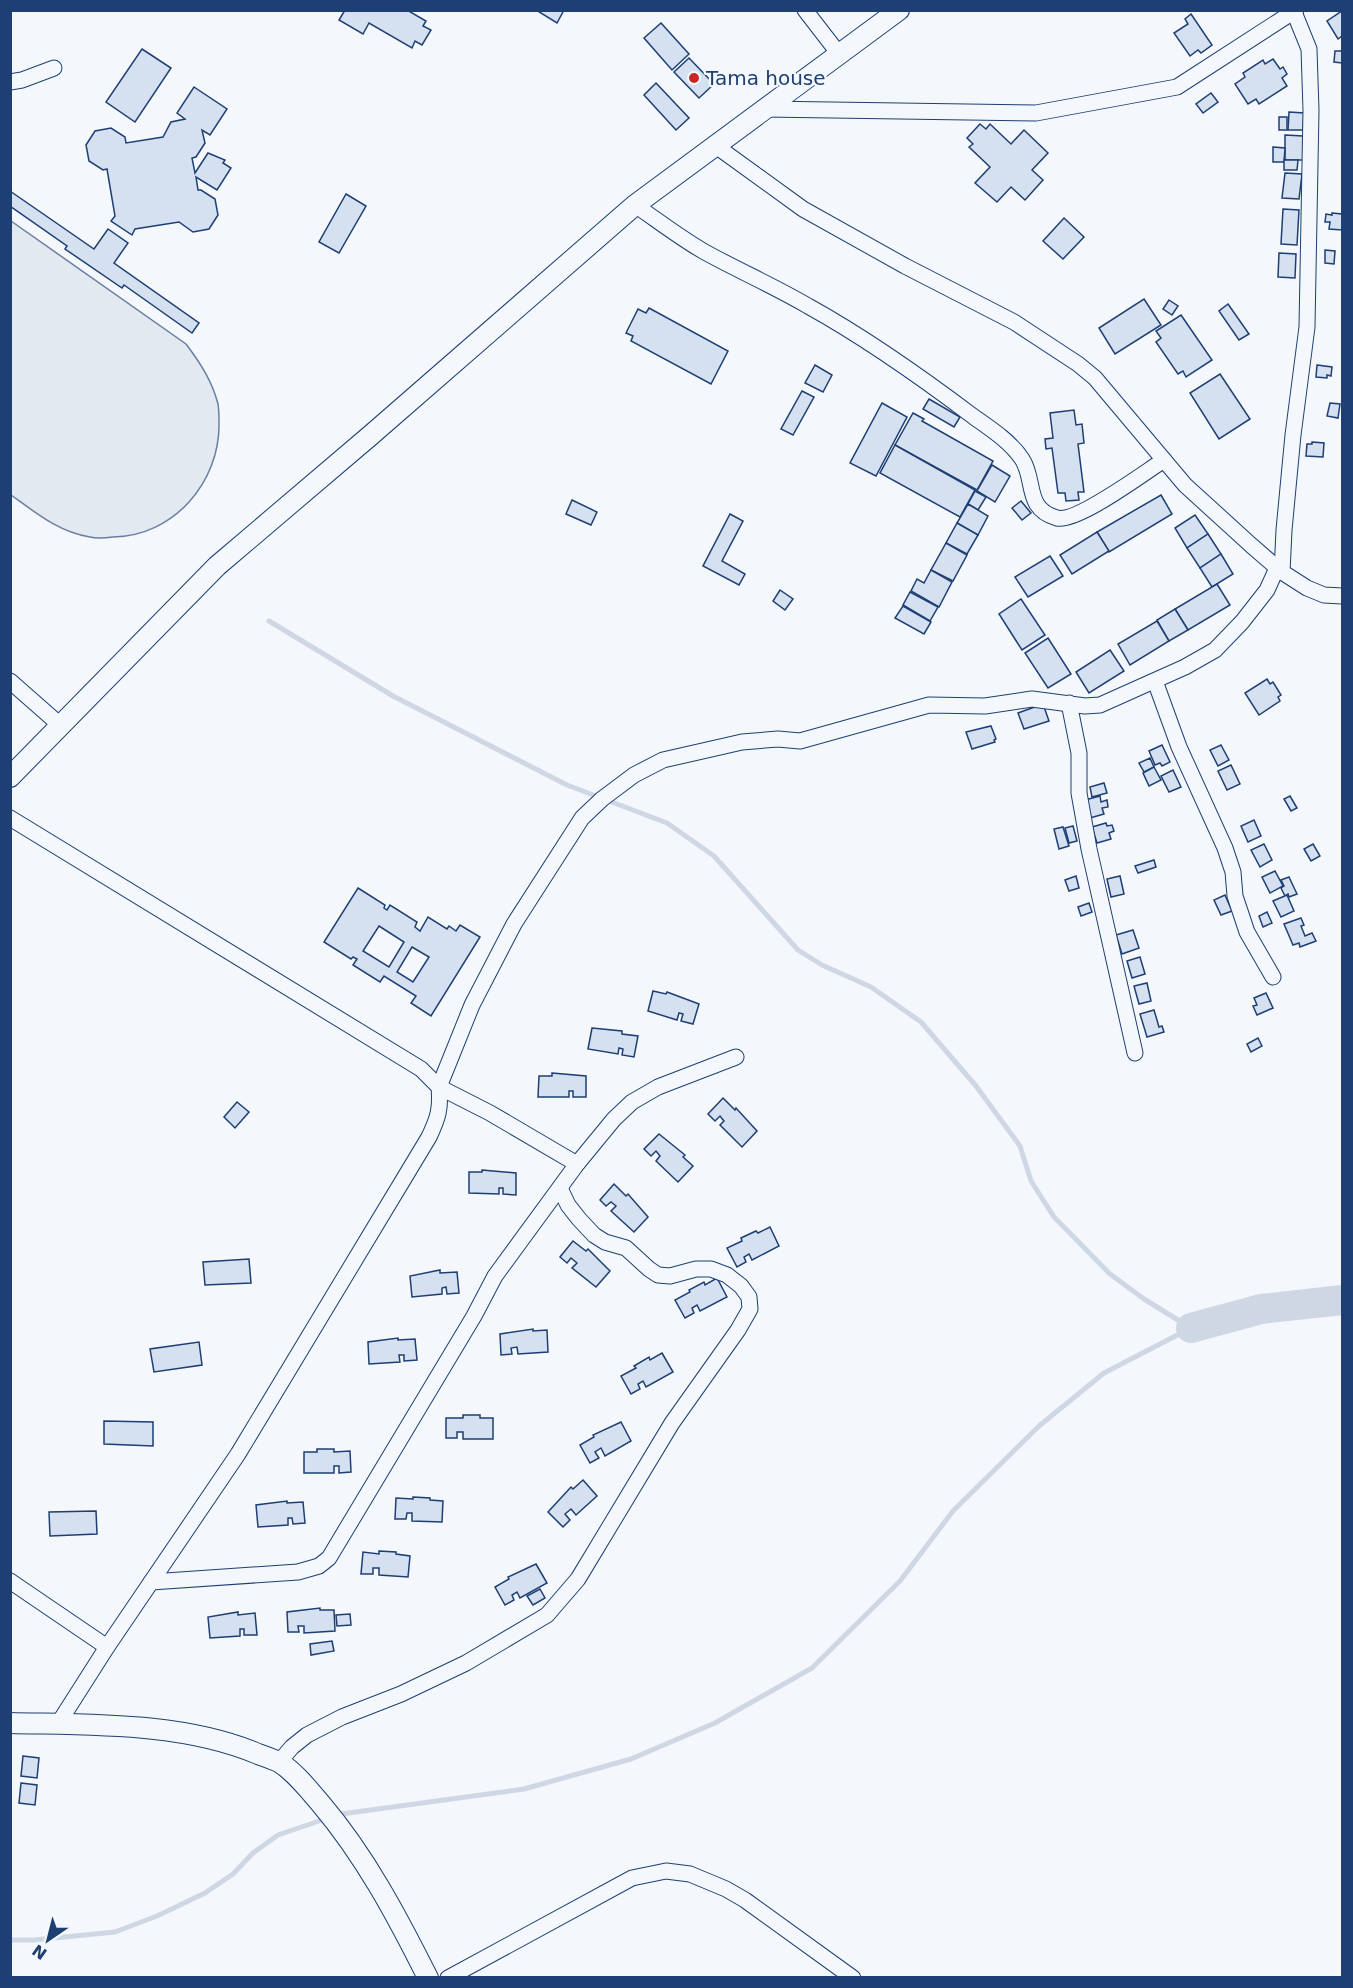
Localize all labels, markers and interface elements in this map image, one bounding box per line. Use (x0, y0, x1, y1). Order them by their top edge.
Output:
place label: Tama house (705, 66, 826, 90)
marker: Tama house (687, 71, 701, 85)
north arrow (18, 1910, 78, 1970)
text: N (29, 1940, 51, 1963)

